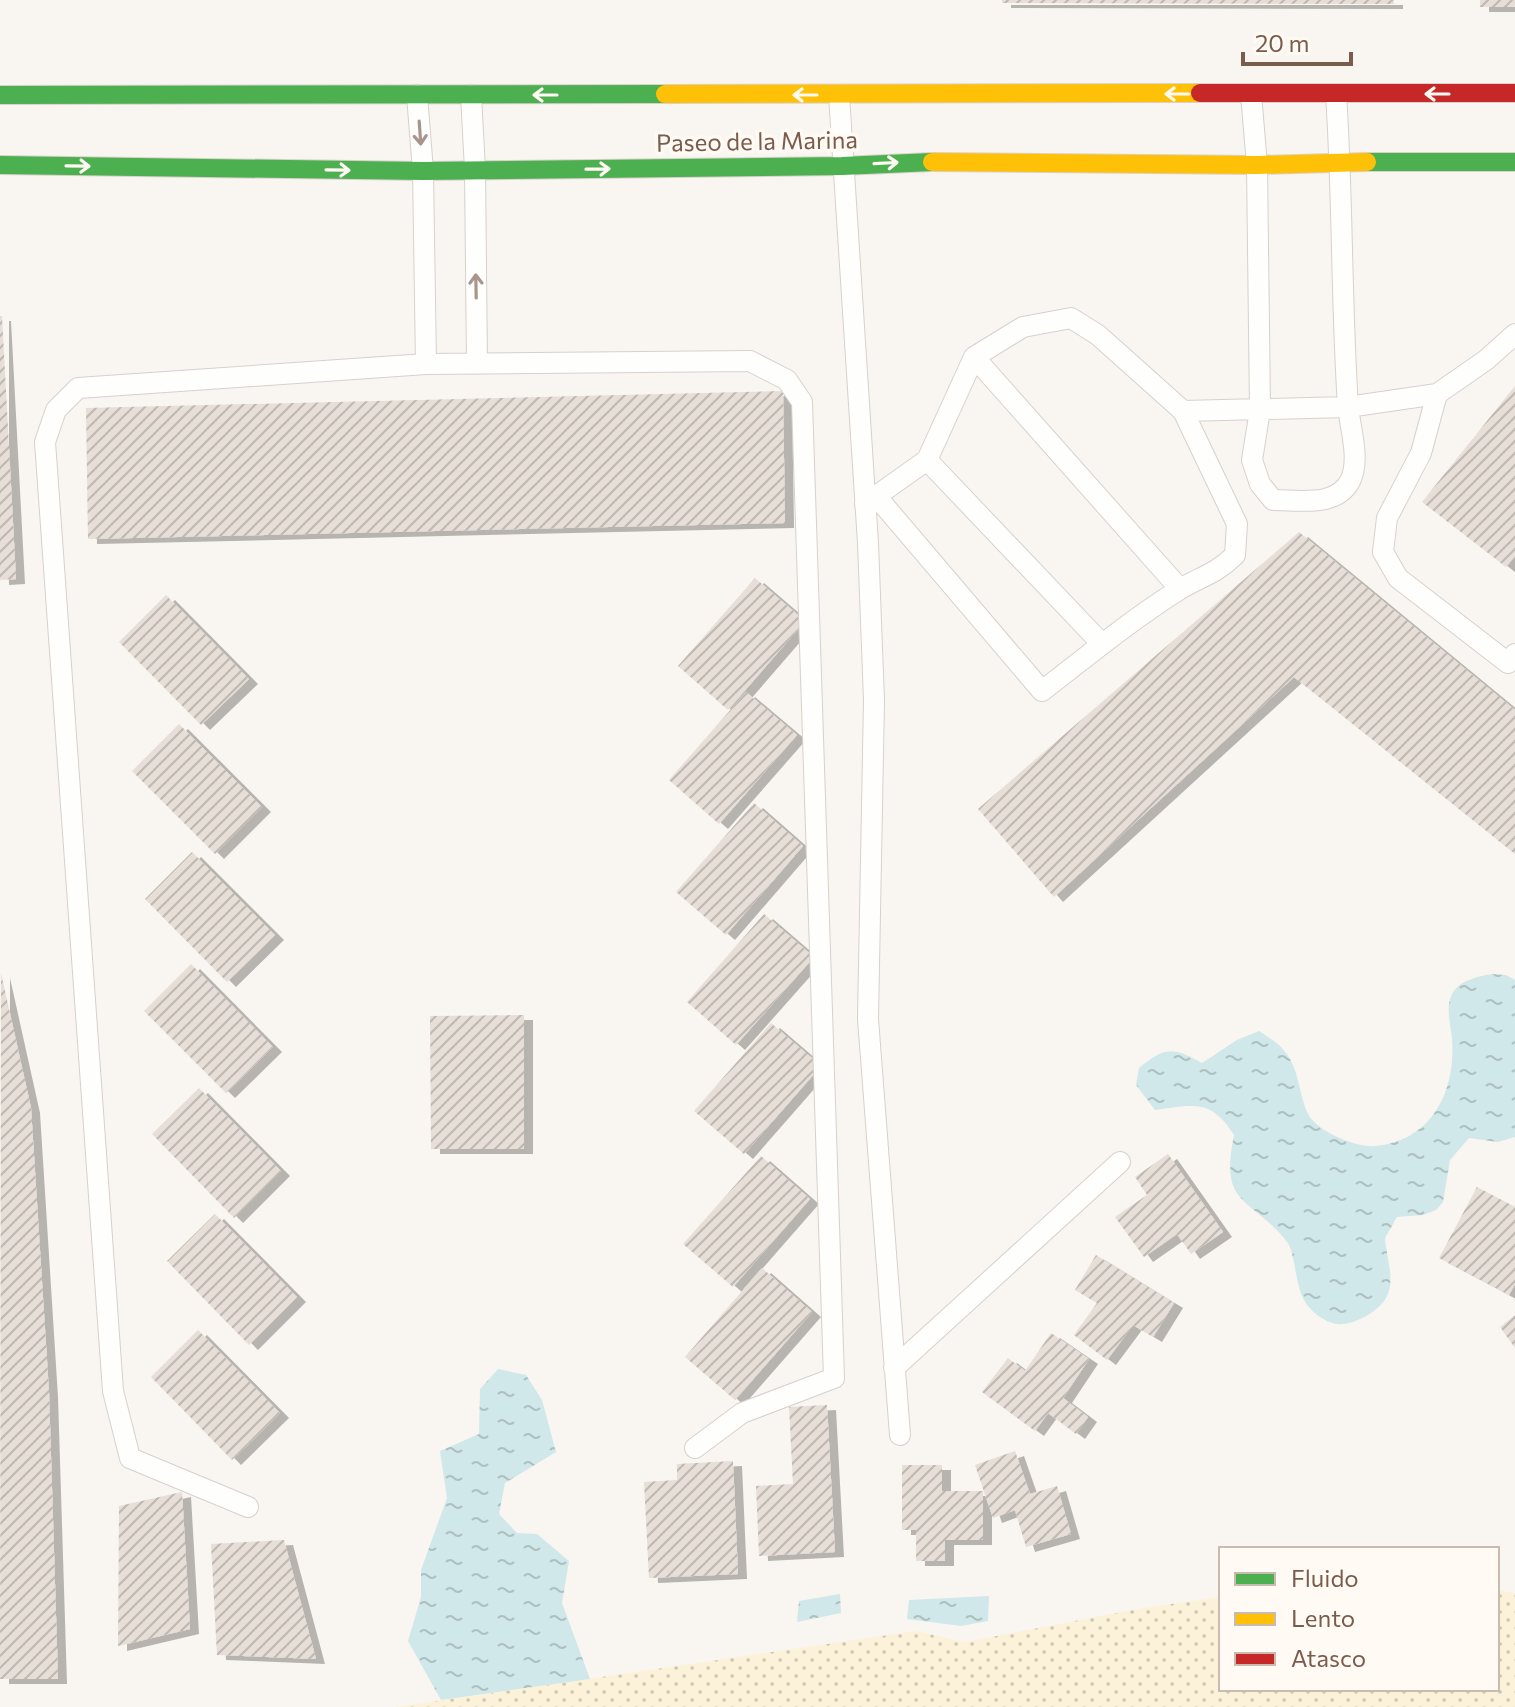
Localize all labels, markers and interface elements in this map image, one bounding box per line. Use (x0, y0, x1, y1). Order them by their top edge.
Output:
scale bar (1243, 16, 1351, 66)
text: 20 m (1255, 28, 1309, 57)
one-way arrow (1164, 86, 1191, 102)
one-way arrow (1424, 86, 1451, 102)
one-way arrow (532, 87, 559, 103)
one-way arrow (792, 87, 819, 103)
one-way arrow (413, 119, 428, 146)
street label: Paseo de la Marina (656, 124, 858, 157)
one-way arrow (872, 156, 899, 171)
one-way arrow (64, 158, 91, 173)
one-way arrow (584, 161, 611, 176)
one-way arrow (324, 162, 351, 178)
one-way arrow (468, 273, 484, 300)
legend (1219, 1547, 1499, 1691)
text: Fluido (1291, 1563, 1359, 1592)
text: Lento (1291, 1603, 1355, 1632)
text: Atasco (1291, 1643, 1366, 1672)

